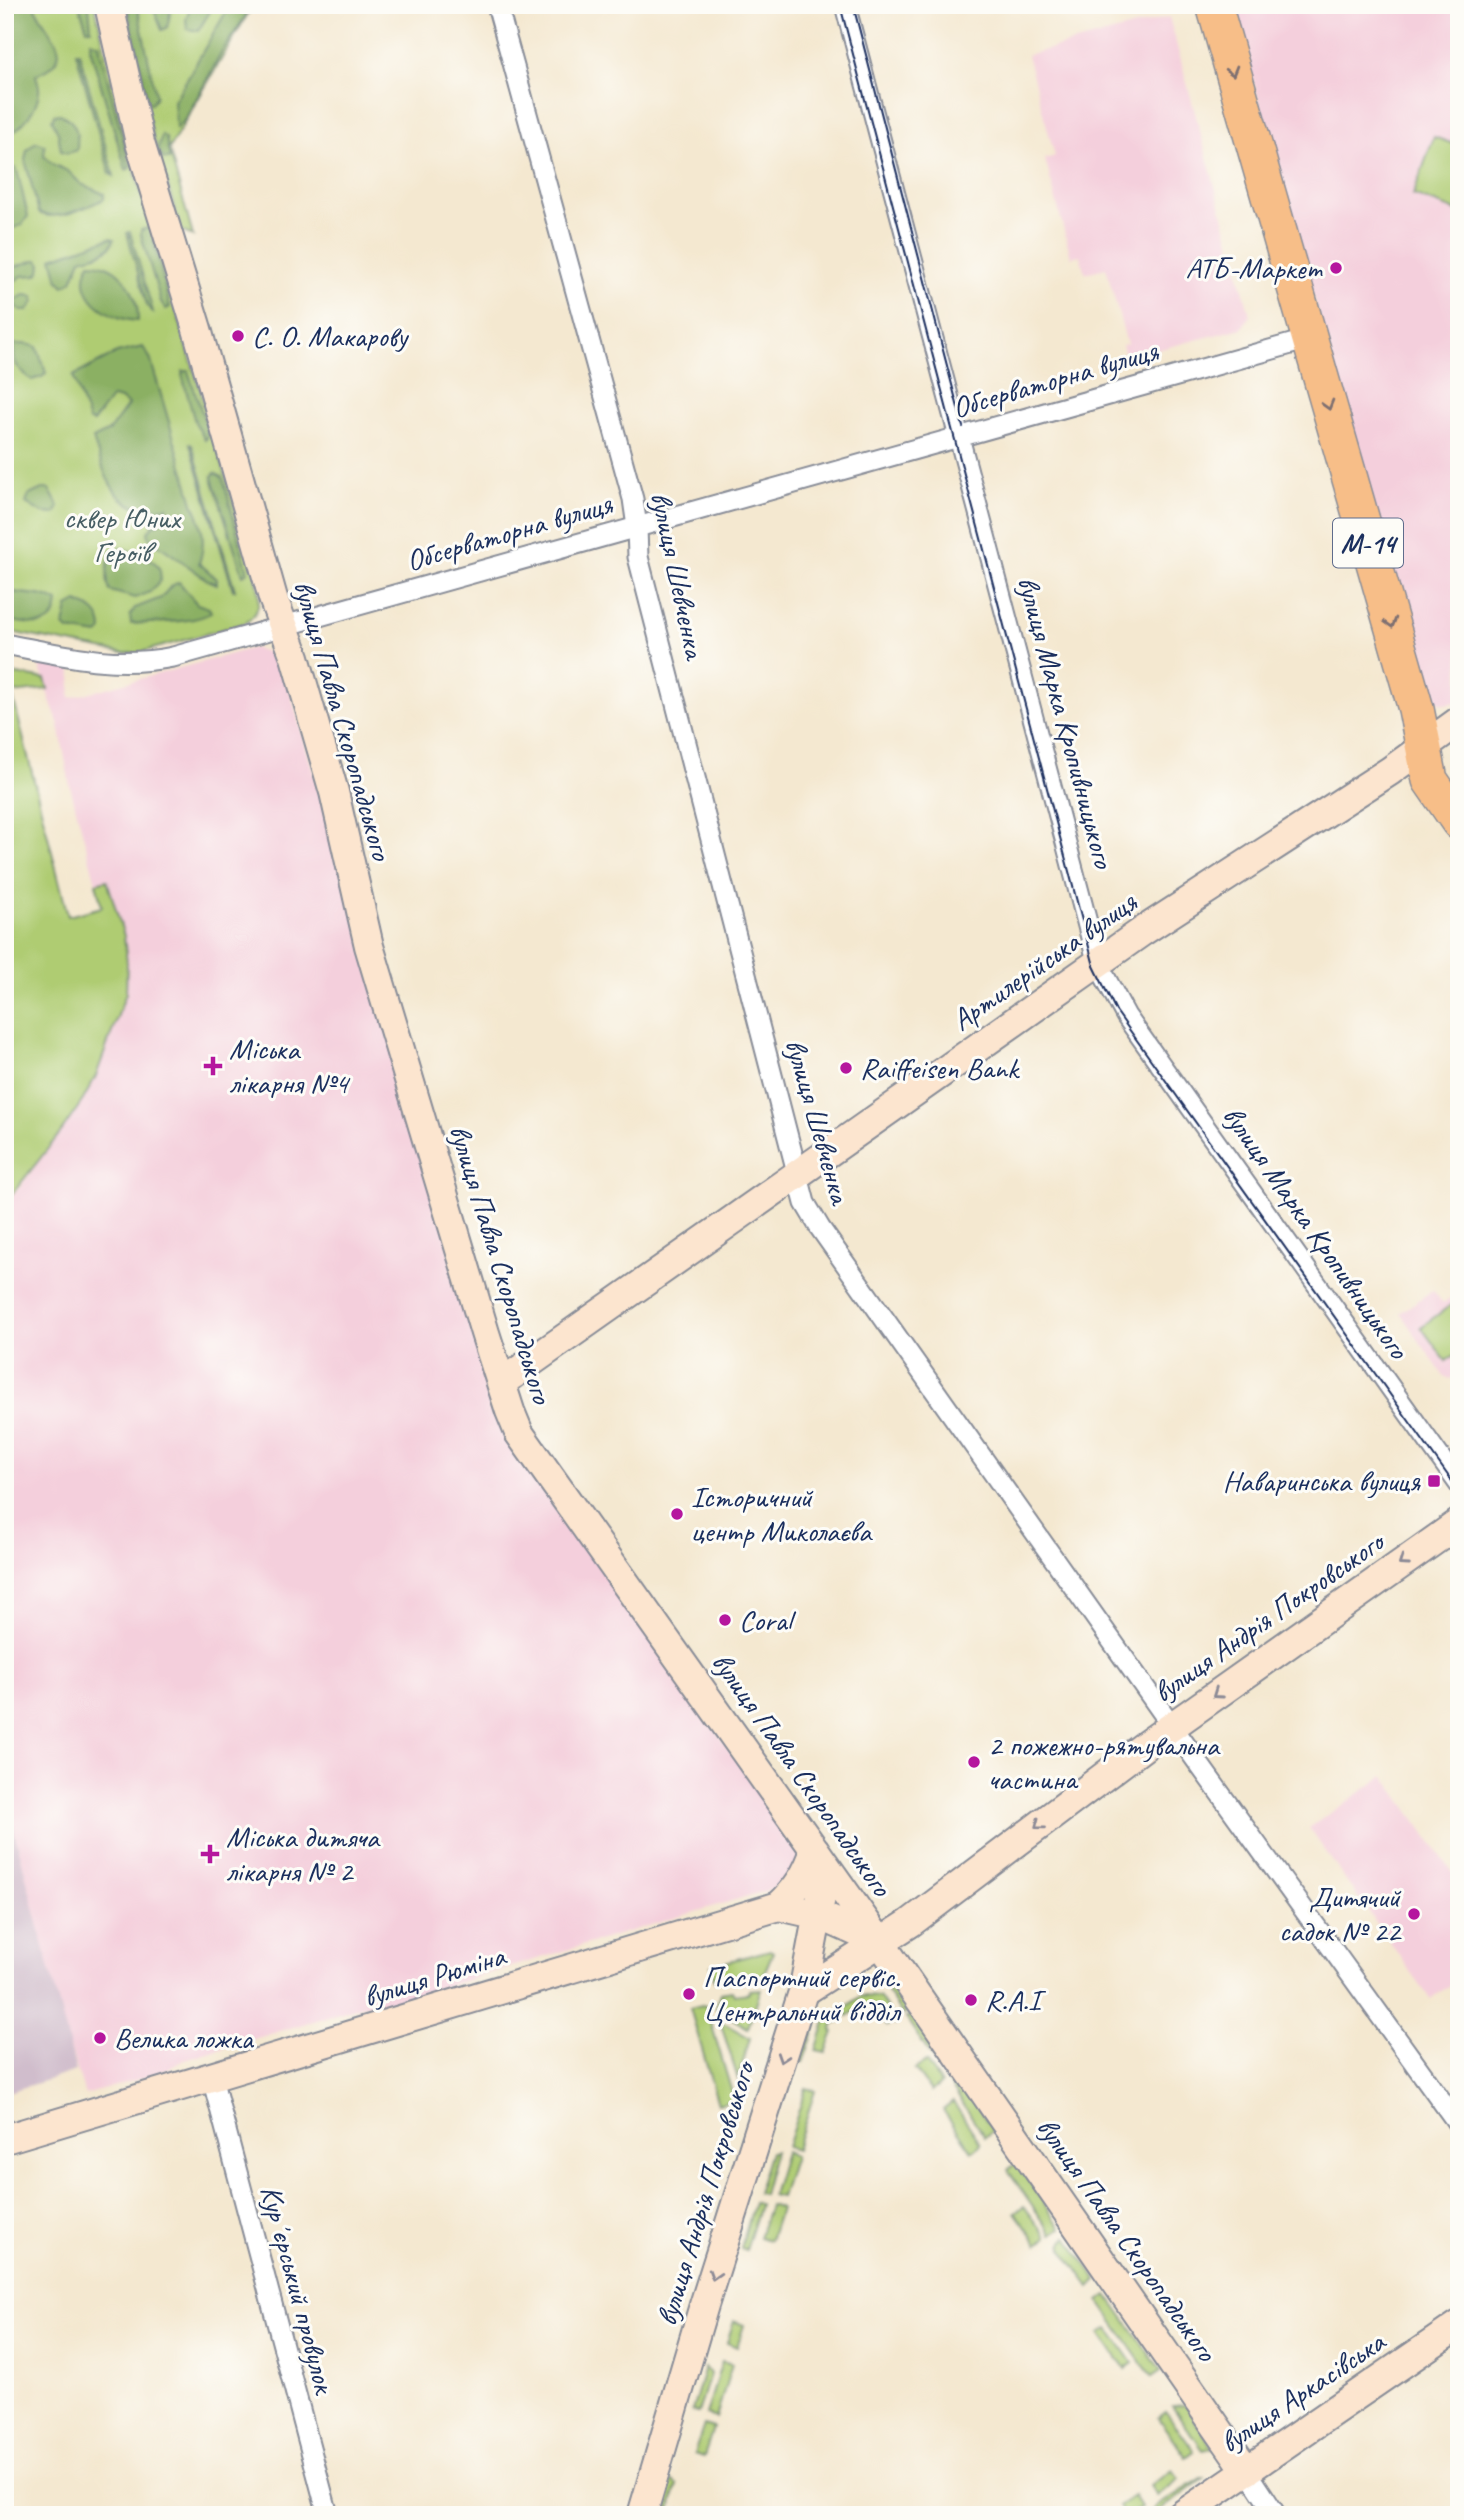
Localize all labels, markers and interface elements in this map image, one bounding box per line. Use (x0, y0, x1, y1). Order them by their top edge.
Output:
one-way arrow (1224, 65, 1239, 77)
place label: АТБ-Маркет (1186, 249, 1323, 287)
marker: АТБ-Маркет (1328, 260, 1344, 276)
place label: С. О. Макарову (252, 317, 410, 355)
marker: С. О. Макарову (230, 328, 246, 344)
street label: Обсерваторна вулиця (948, 331, 1163, 427)
one-way arrow (1319, 399, 1334, 411)
street label: Обсерваторна вулиця (402, 484, 617, 580)
street label: вулиця Шевченка (642, 488, 715, 664)
park label: сквер Юних Героїв (64, 499, 183, 571)
road number: М-14 (1333, 518, 1403, 568)
street label: вулиця Марка Кропивницького (1009, 572, 1124, 873)
street label: вулиця Павла Скоропадського (285, 576, 402, 866)
one-way arrow (1383, 617, 1397, 629)
street label: Артилерійська вулиця (944, 882, 1145, 1039)
place label: Міська лікарня №4 (229, 1030, 350, 1102)
street label: вулиця Шевченка (776, 1034, 860, 1210)
place label: Raiffeisen Bank (860, 1049, 1020, 1087)
marker: Міська лікарня №4 (203, 1056, 223, 1076)
marker: Raiffeisen Bank (838, 1060, 854, 1076)
street label: вулиця Марка Кропивницького (1214, 1098, 1418, 1367)
street label: вулиця Павла Скоропадського (441, 1120, 562, 1409)
place label: Наваринська вулиця (1223, 1462, 1421, 1500)
marker: Наваринська вулиця (1426, 1473, 1442, 1489)
place label: Історичний центр Миколаєва (691, 1478, 873, 1550)
marker: Історичний центр Миколаєва (669, 1506, 685, 1522)
street label: вулиця Андрія Покровського (1145, 1521, 1393, 1711)
one-way arrow (1398, 1554, 1411, 1566)
place label: Coral (739, 1601, 797, 1639)
marker: Coral (717, 1612, 733, 1628)
street label: вулиця Павла Скоропадського (703, 1645, 901, 1905)
one-way arrow (1212, 1686, 1225, 1698)
place label: 2 пожежно-рятувальна частина (988, 1726, 1221, 1798)
marker: 2 пожежно-рятувальна частина (966, 1754, 982, 1770)
one-way arrow (1034, 1817, 1046, 1830)
place label: Міська дитяча лікарня № 2 (226, 1818, 381, 1890)
marker: Міська дитяча лікарня № 2 (200, 1844, 220, 1864)
place label: Дитячий садок № 22 (1279, 1878, 1402, 1950)
marker: Дитячий садок № 22 (1406, 1906, 1422, 1922)
street label: вулиця Рюміна (358, 1936, 511, 2016)
place label: Паспортний сервіс. Центральний відділ (703, 1958, 902, 2030)
place label: R.A.I (985, 1981, 1047, 2019)
marker: Паспортний сервіс. Центральний відділ (681, 1986, 697, 2002)
marker: R.A.I (963, 1992, 979, 2008)
place label: Велика ложка (114, 2019, 255, 2057)
marker: Велика ложка (92, 2030, 108, 2046)
one-way arrow (776, 2051, 791, 2063)
street label: вулиця Андрія Покровського (647, 2055, 764, 2330)
street label: вулиця Павла Скоропадського (1028, 2110, 1226, 2370)
street label: Курʼєрський провулок (252, 2181, 344, 2399)
one-way arrow (708, 2268, 723, 2280)
street label: вулиця Аркасівська (1212, 2322, 1393, 2461)

